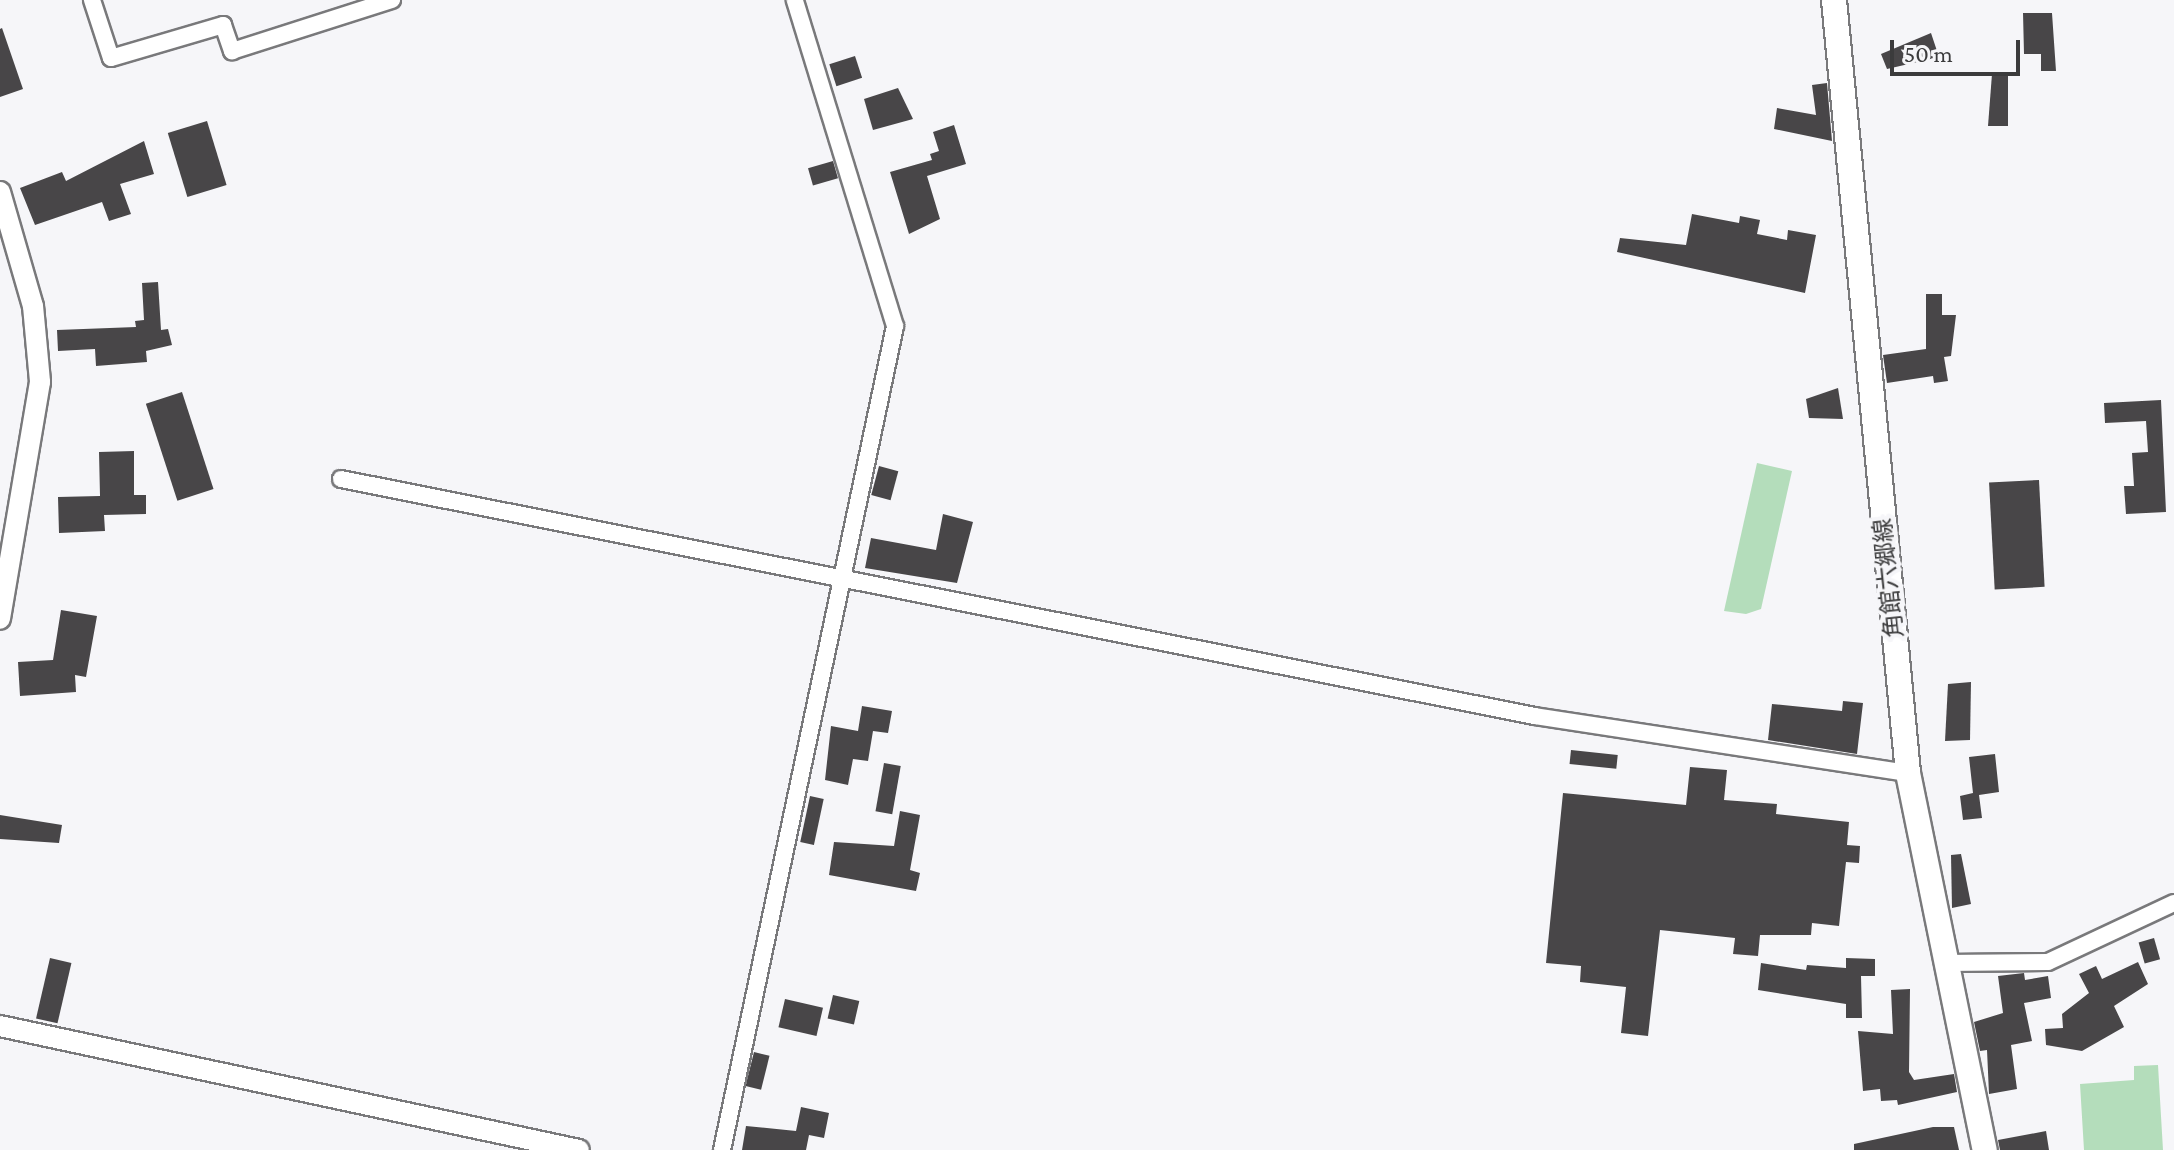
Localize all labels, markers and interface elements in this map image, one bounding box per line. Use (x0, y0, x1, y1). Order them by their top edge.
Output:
scale bar (1894, 24, 2024, 74)
text: 50 m (1904, 40, 1953, 67)
street label: 角館六郷線 (1867, 517, 1909, 639)

